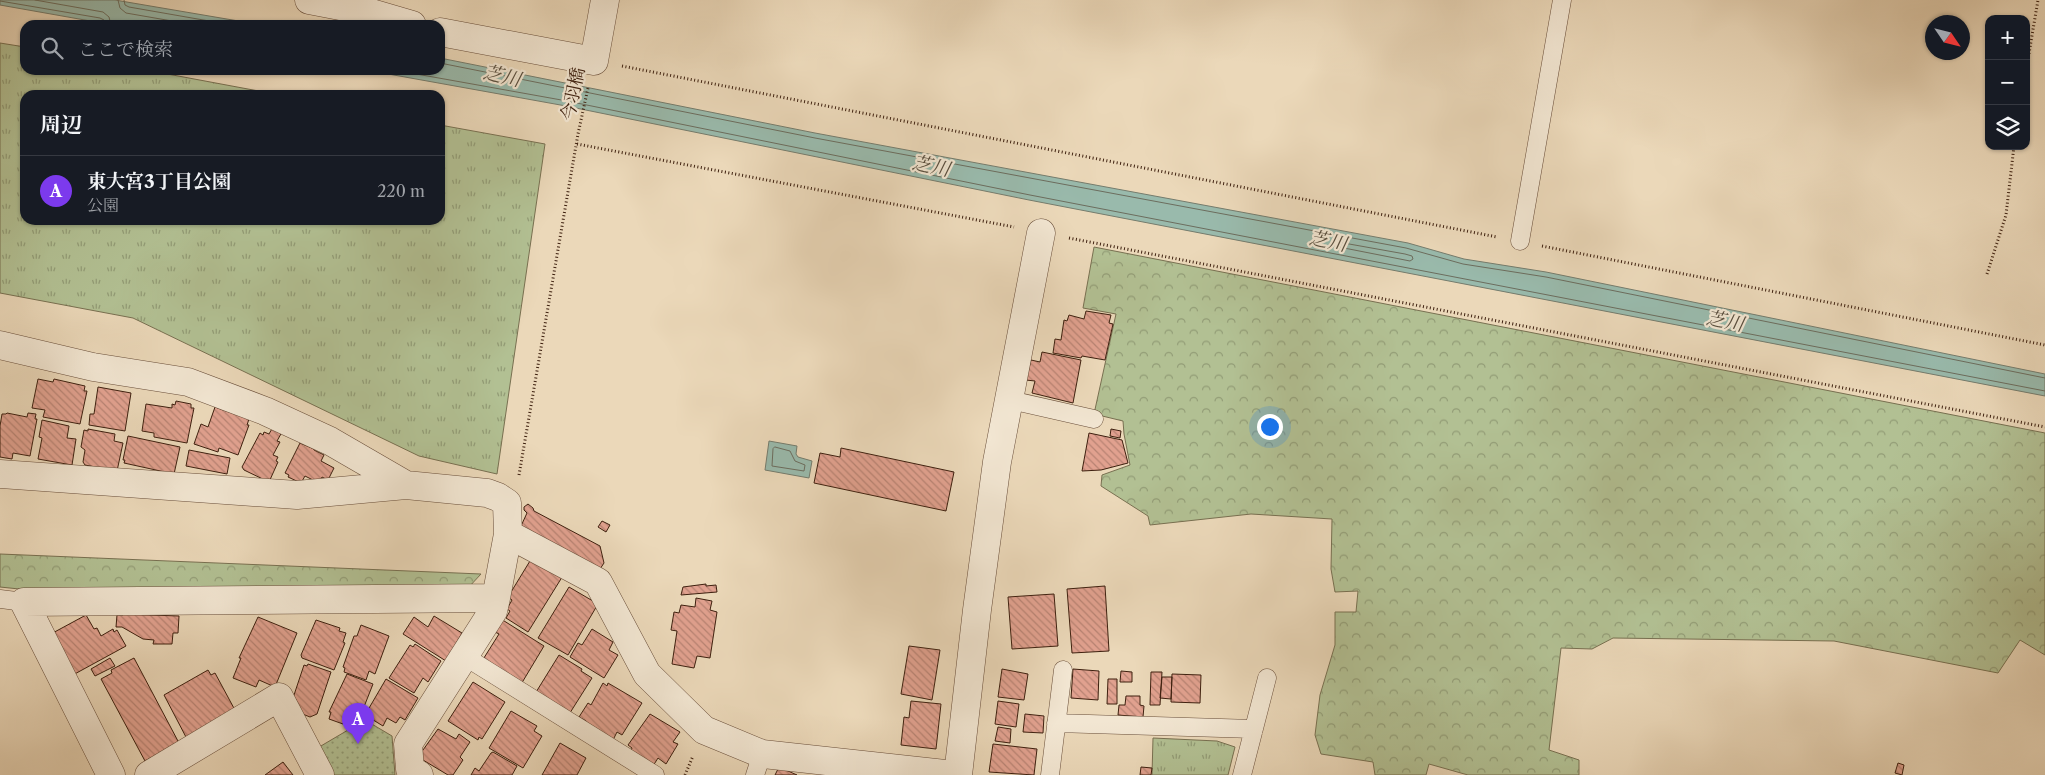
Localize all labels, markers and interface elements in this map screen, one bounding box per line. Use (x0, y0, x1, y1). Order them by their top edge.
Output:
north arrow (1925, 15, 1970, 60)
map controls (1985, 15, 2030, 150)
button: + (1985, 15, 2030, 60)
search box (20, 20, 445, 75)
icon: search (38, 34, 66, 62)
text: ここで検索 (78, 38, 173, 61)
button: − (1985, 60, 2030, 105)
water label: 芝川 (481, 61, 525, 92)
street label: 今羽橋 (557, 65, 589, 123)
button: layers (1985, 105, 2030, 150)
text: 周辺 (40, 112, 82, 137)
water label: 芝川 (910, 151, 954, 182)
text: 東大宮3丁目公園 (87, 170, 231, 193)
text: A (50, 181, 62, 201)
text: 220 m (377, 181, 425, 201)
text: 公園 (87, 195, 119, 215)
water label: 芝川 (1307, 226, 1351, 256)
water label: 芝川 (1704, 306, 1748, 336)
your location (1257, 414, 1283, 440)
pin: A (342, 703, 374, 744)

